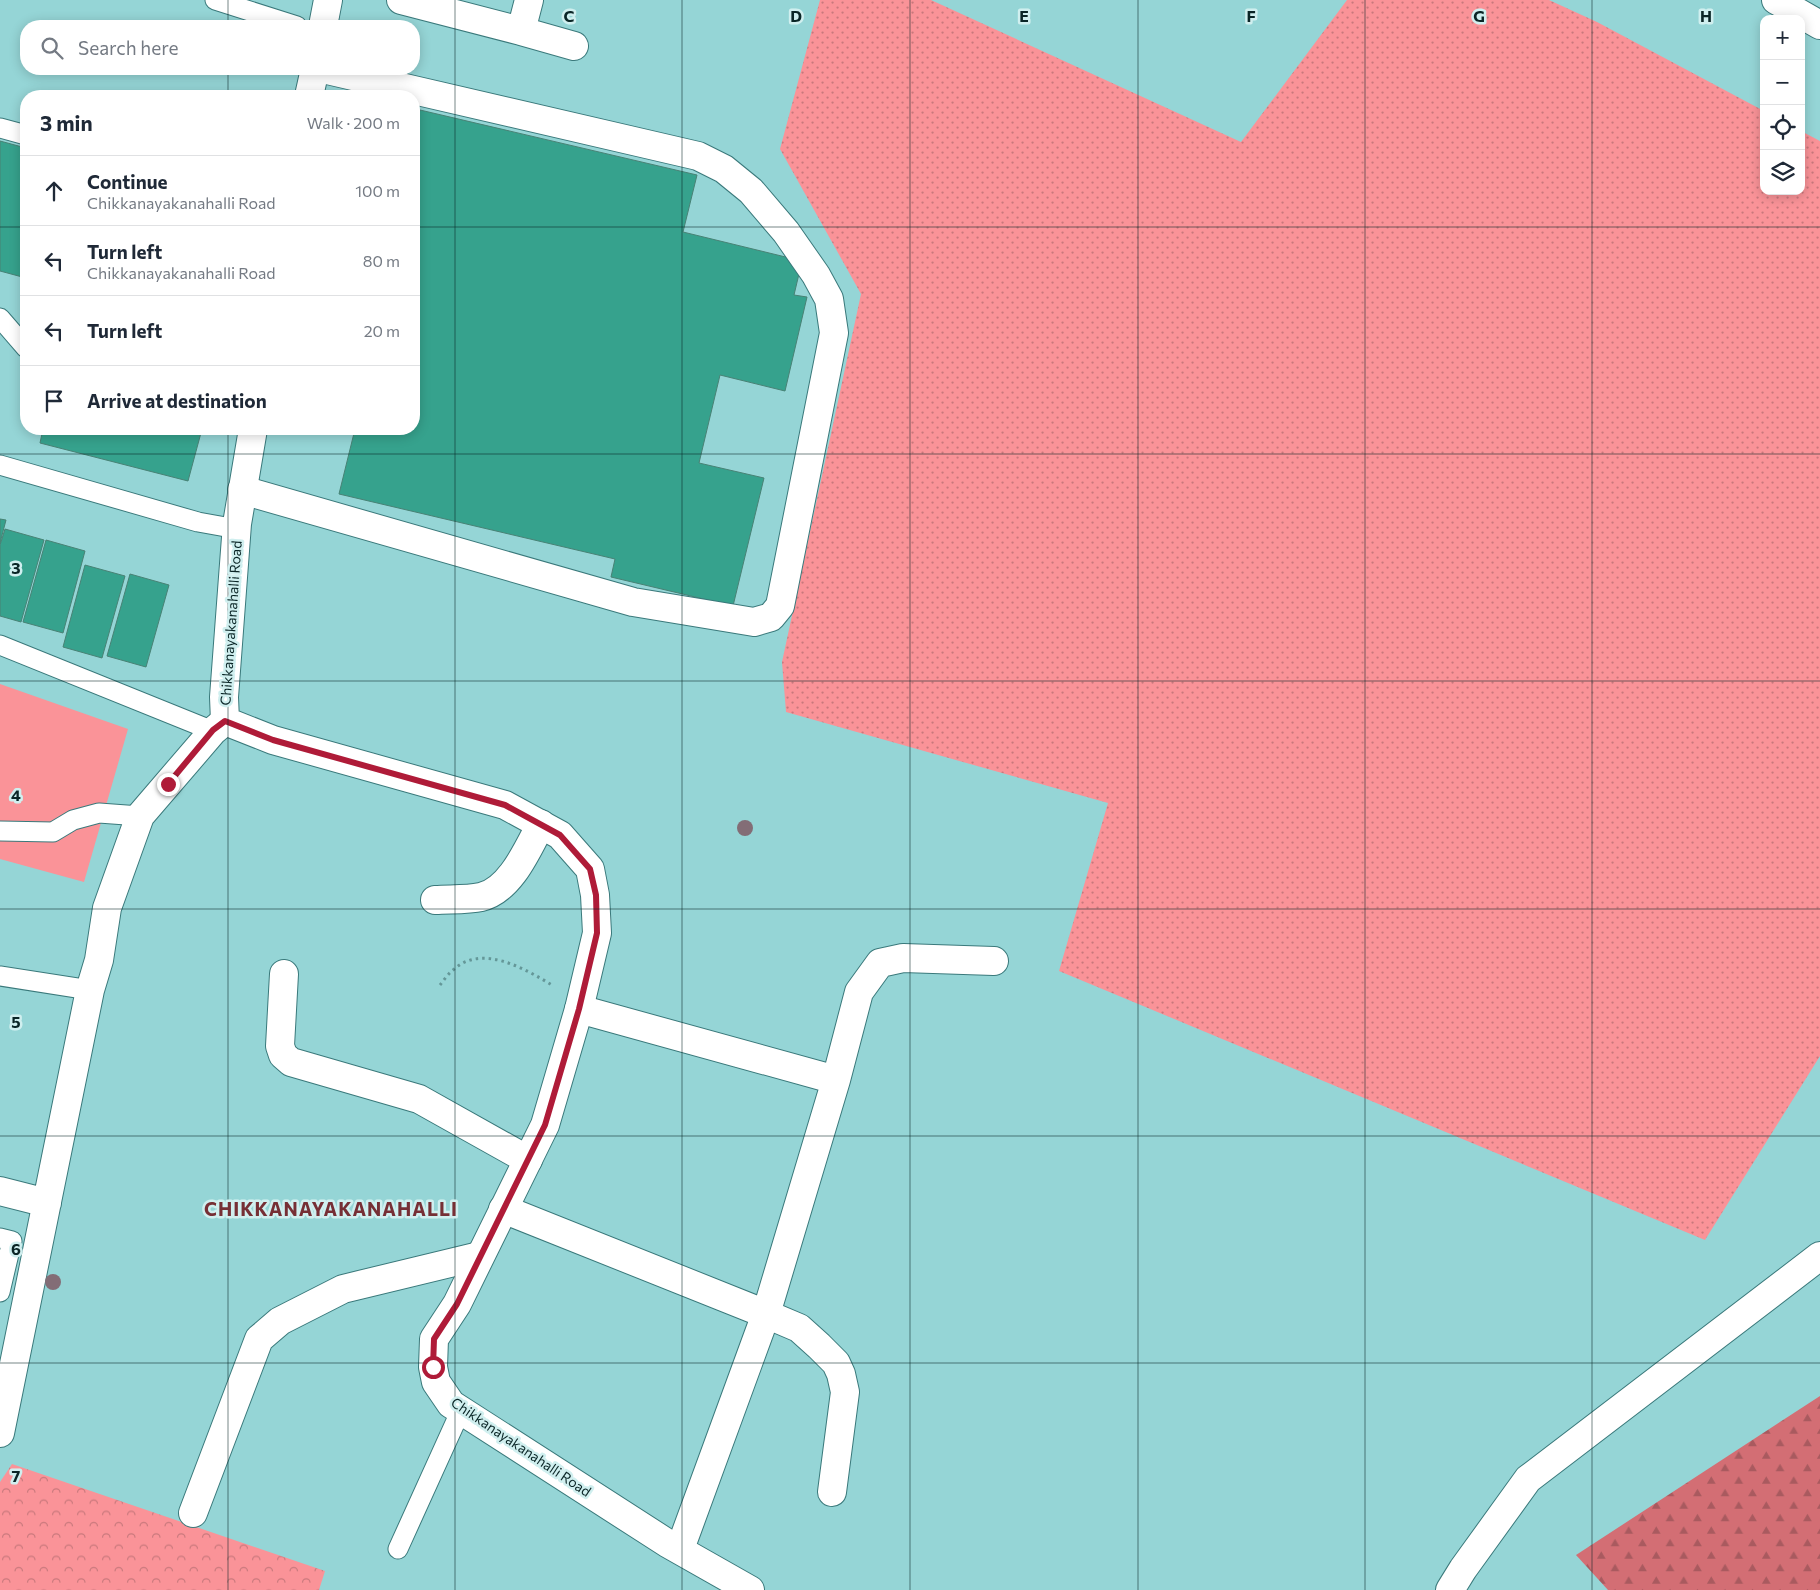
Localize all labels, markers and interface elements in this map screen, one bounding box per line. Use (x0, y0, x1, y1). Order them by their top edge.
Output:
text: C (564, 6, 575, 25)
text: D (790, 6, 802, 25)
text: E (1019, 6, 1029, 25)
text: F (1246, 6, 1256, 25)
text: G (1473, 6, 1485, 25)
text: H (1700, 6, 1712, 25)
map controls (1760, 15, 1805, 195)
button: + (1760, 15, 1805, 60)
search box (20, 20, 420, 75)
icon: search (38, 34, 66, 62)
text: Search here (78, 36, 178, 59)
button: − (1760, 60, 1805, 105)
button: locate (1760, 105, 1805, 150)
text: 3 min (40, 110, 93, 135)
text: Walk · 200 m (307, 113, 400, 132)
button: layers (1760, 150, 1805, 195)
text: Continue (87, 170, 167, 193)
icon: ahead (40, 177, 68, 205)
text: 100 m (355, 181, 400, 200)
text: Chikkanayakanahalli Road (87, 193, 276, 212)
text: Turn left (87, 240, 162, 263)
icon: left (40, 247, 68, 275)
text: 80 m (363, 251, 400, 270)
text: Chikkanayakanahalli Road (87, 263, 276, 282)
icon: left (40, 317, 68, 345)
text: Turn left (87, 319, 162, 342)
text: 20 m (364, 321, 400, 340)
icon: arrive (40, 387, 68, 415)
text: Arrive at destination (87, 389, 267, 412)
street label: Chikkanayakanahalli Road (216, 540, 245, 706)
text: 3 (11, 558, 21, 577)
route end (157, 773, 180, 796)
text: 4 (11, 785, 21, 804)
text: 5 (11, 1012, 21, 1031)
district label: CHIKKANAYAKANAHALLI (204, 1197, 458, 1220)
text: 6 (11, 1239, 21, 1258)
route start (422, 1356, 445, 1379)
street label: Chikkanayakanahalli Road (448, 1393, 594, 1500)
text: 7 (12, 1466, 21, 1485)

